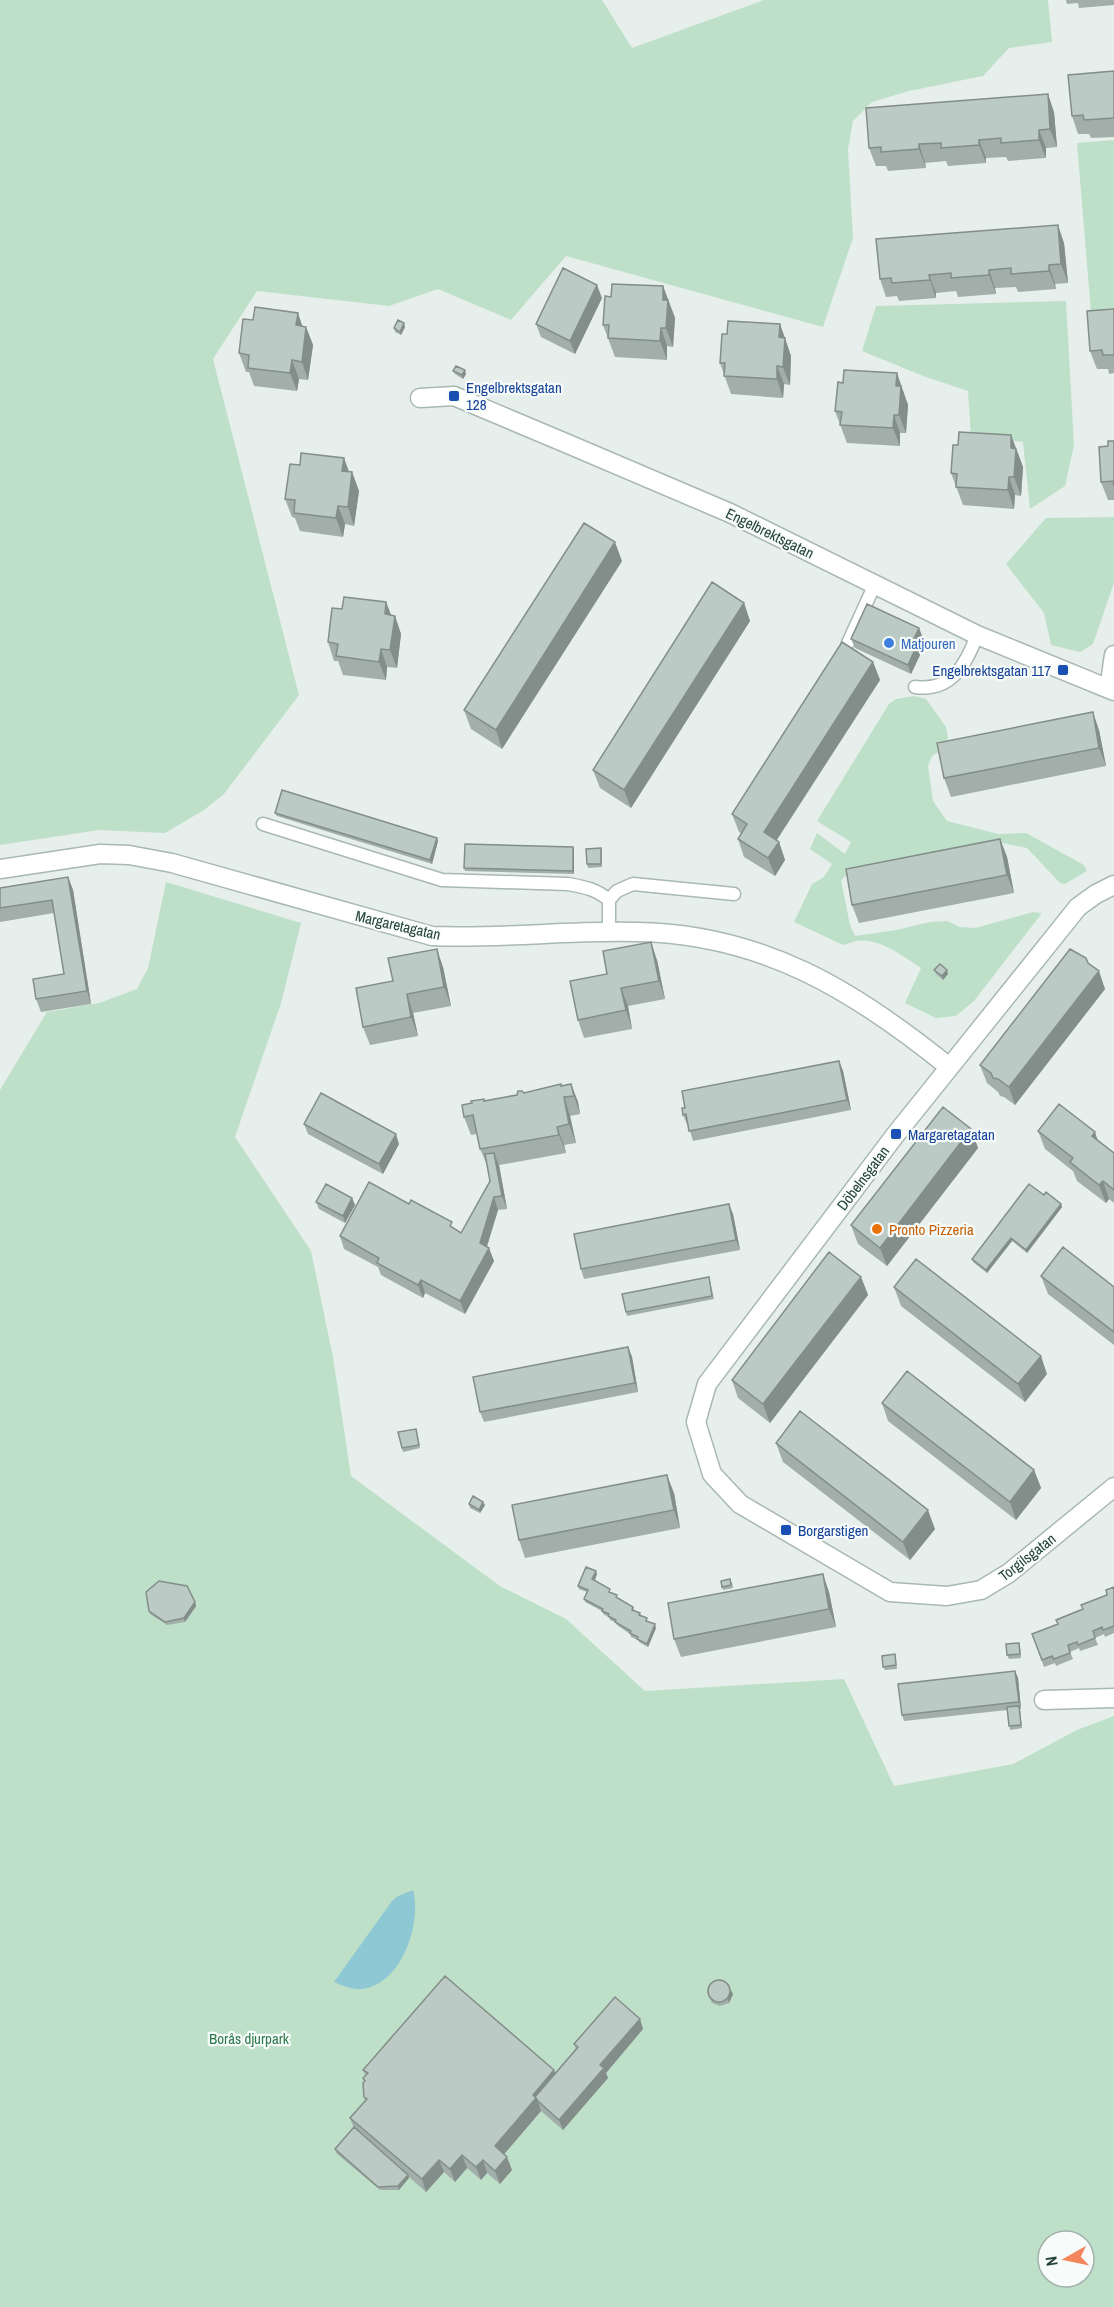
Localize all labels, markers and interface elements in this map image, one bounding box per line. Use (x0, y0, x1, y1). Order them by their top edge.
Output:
place label: Engelbrektsgatan 128 (466, 377, 562, 415)
marker: Engelbrektsgatan 128 (447, 389, 461, 403)
street label: Engelbrektsgatan (722, 503, 818, 563)
place label: Matjouren (901, 633, 956, 654)
marker: Matjouren (882, 636, 896, 650)
place label: Engelbrektsgatan 117 (932, 660, 1051, 681)
marker: Engelbrektsgatan 117 (1056, 663, 1070, 677)
street label: Margaretagatan (353, 905, 443, 945)
place label: Margaretagatan (908, 1124, 995, 1145)
marker: Margaretagatan (889, 1127, 903, 1141)
street label: Döbelnsgatan (832, 1141, 894, 1215)
place label: Pronto Pizzeria (889, 1219, 974, 1240)
marker: Pronto Pizzeria (870, 1222, 884, 1236)
place label: Borgarstigen (798, 1520, 868, 1541)
marker: Borgarstigen (779, 1523, 793, 1537)
street label: Torgilsgatan (994, 1528, 1060, 1586)
park label: Borås djurpark (209, 2028, 290, 2049)
north arrow (1036, 2229, 1096, 2289)
text: N (1040, 2255, 1063, 2268)

